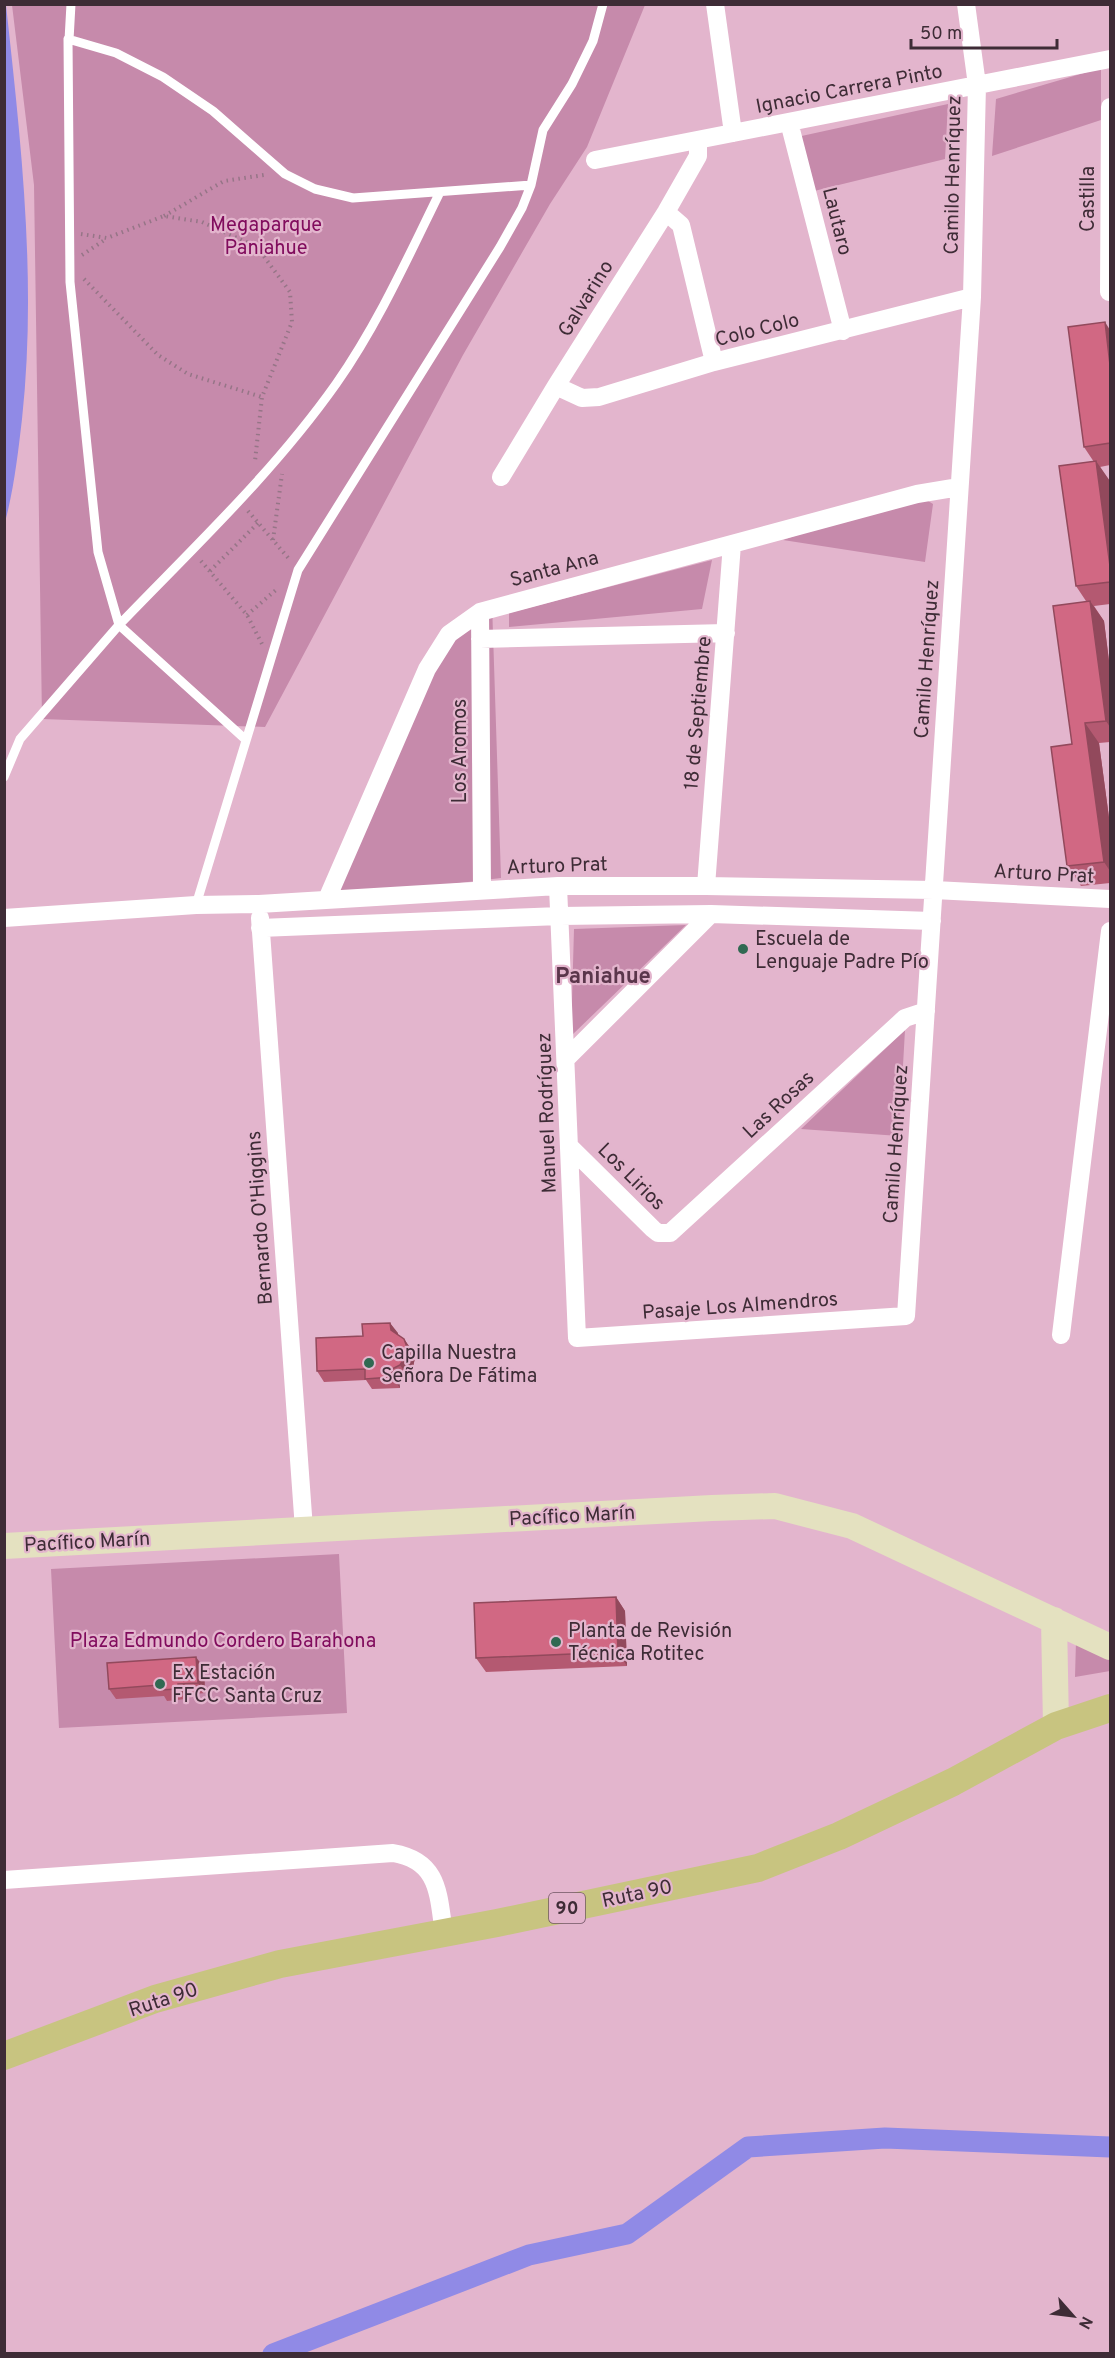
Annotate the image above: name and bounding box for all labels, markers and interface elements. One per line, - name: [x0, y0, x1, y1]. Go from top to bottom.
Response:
- scale bar: [911, 12, 1056, 50]
- text: 50 m: [920, 23, 962, 46]
- street label: Ignacio Carrera Pinto: [754, 59, 945, 121]
- street label: Camilo Henríquez: [940, 95, 968, 255]
- street label: Castilla: [1076, 166, 1102, 232]
- street label: Lautaro: [815, 185, 857, 258]
- park label: Megaparque Paniahue: [210, 213, 322, 262]
- street label: Galvarino: [553, 256, 620, 342]
- street label: Colo Colo: [713, 308, 802, 354]
- street label: Santa Ana: [507, 546, 602, 594]
- street label: Camilo Henríquez: [909, 579, 947, 740]
- street label: 18 de Septiembre: [679, 635, 719, 791]
- street label: Los Aromos: [448, 699, 474, 803]
- street label: Arturo Prat: [506, 852, 608, 882]
- street label: Arturo Prat: [993, 859, 1095, 891]
- place label: Escuela de Lenguaje Padre Pío: [755, 927, 929, 976]
- marker: Escuela de Lenguaje Padre Pío: [736, 942, 750, 956]
- district label: Paniahue: [555, 964, 651, 991]
- street label: Manuel Rodríguez: [532, 1032, 564, 1194]
- street label: Camilo Henríquez: [878, 1064, 916, 1225]
- street label: Las Rosas: [738, 1066, 821, 1145]
- street label: Bernardo O'Higgins: [242, 1130, 280, 1306]
- street label: Los Lirios: [591, 1138, 670, 1217]
- street label: Pasaje Los Almendros: [641, 1287, 839, 1327]
- place label: Capilla Nuestra Señora De Fátima: [381, 1341, 537, 1390]
- marker: Capilla Nuestra Señora De Fátima: [362, 1356, 376, 1370]
- street label: Pacífico Marín: [508, 1501, 636, 1533]
- street label: Pacífico Marín: [23, 1527, 151, 1559]
- place label: Planta de Revisión Técnica Rotitec: [568, 1619, 732, 1668]
- park label: Plaza Edmundo Cordero Barahona: [70, 1629, 376, 1655]
- marker: Planta de Revisión Técnica Rotitec: [549, 1635, 563, 1649]
- place label: Ex Estación FFCC Santa Cruz: [172, 1661, 322, 1710]
- marker: Ex Estación FFCC Santa Cruz: [153, 1677, 167, 1691]
- street label: Ruta 90: [600, 1875, 675, 1915]
- road number: 90: [549, 1893, 585, 1923]
- street label: Ruta 90: [126, 1977, 202, 2024]
- north arrow: [1043, 2286, 1103, 2346]
- text: N: [1073, 2312, 1096, 2332]

